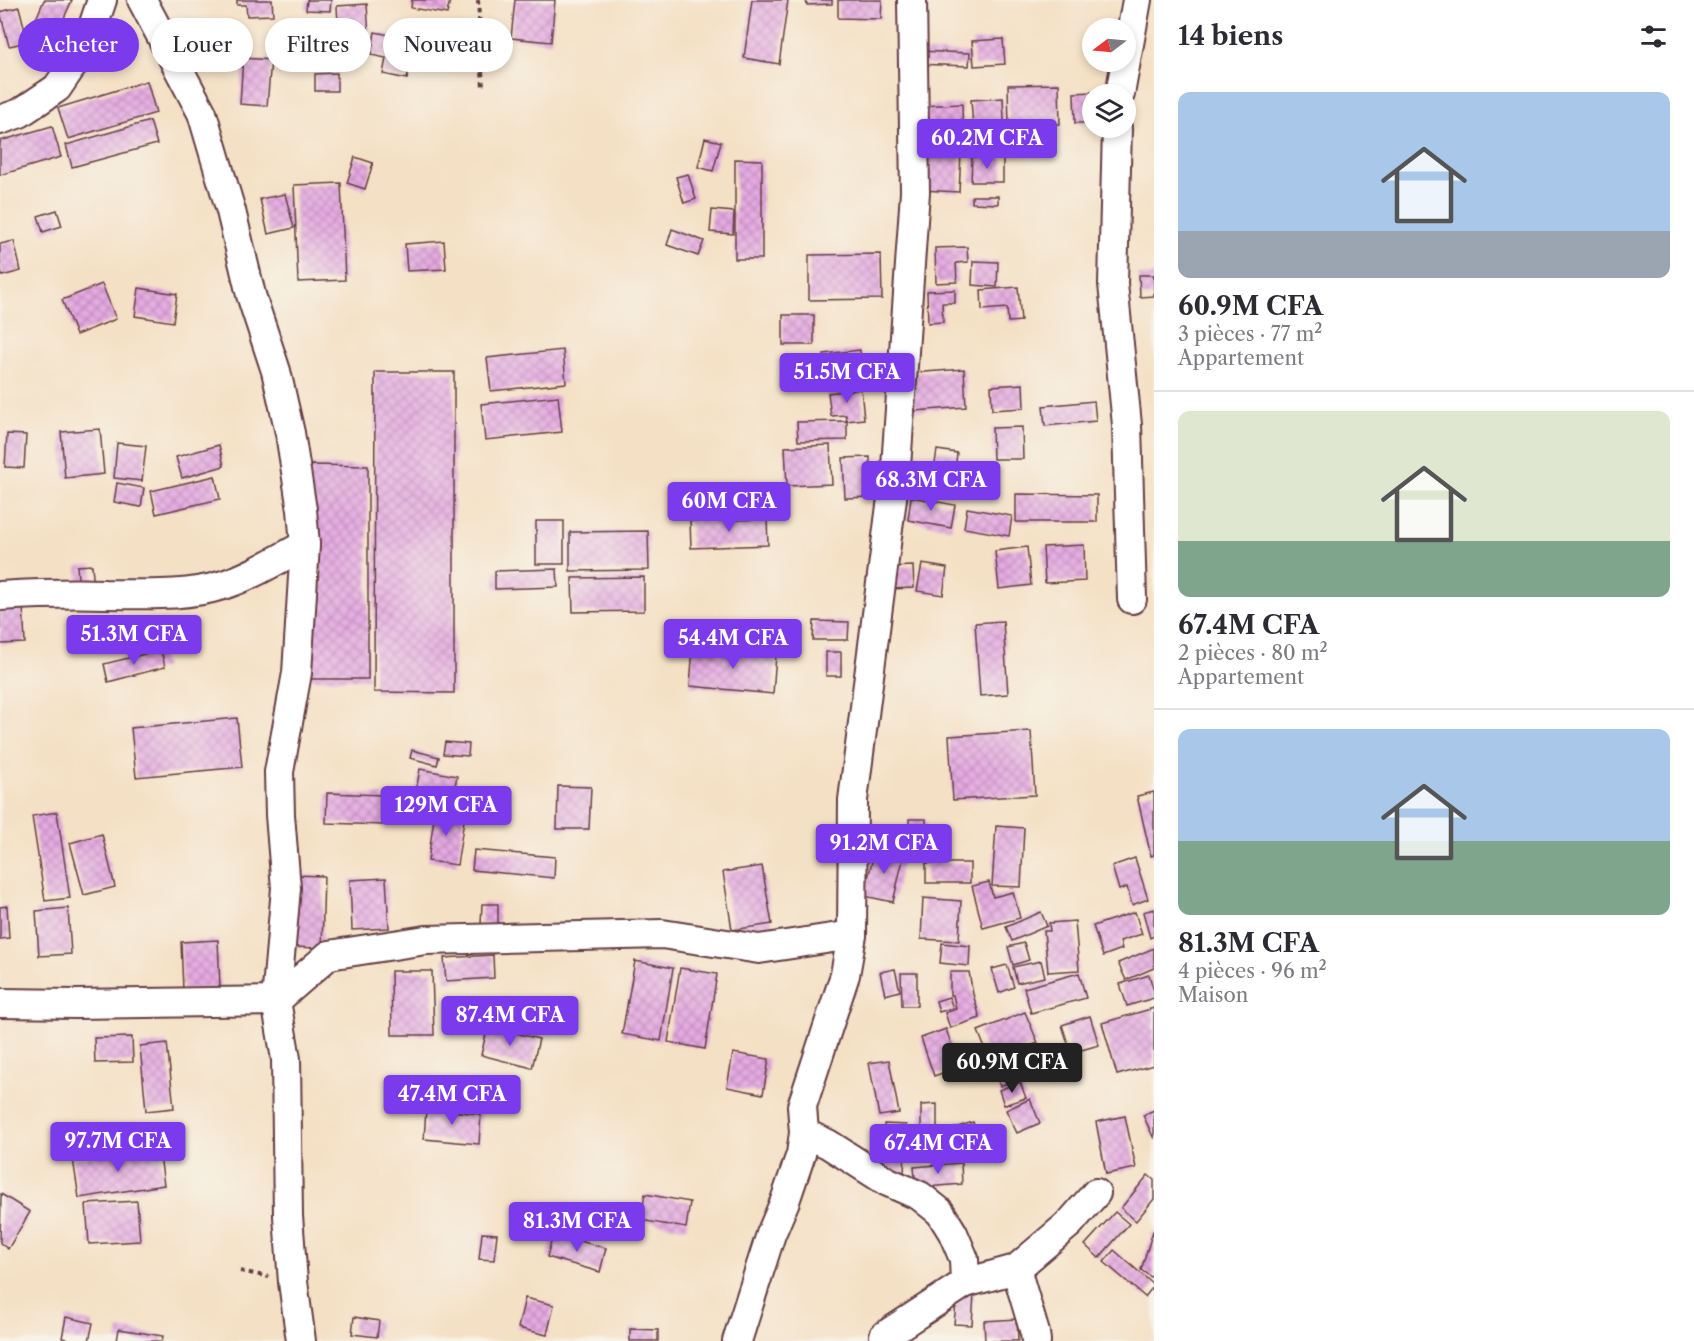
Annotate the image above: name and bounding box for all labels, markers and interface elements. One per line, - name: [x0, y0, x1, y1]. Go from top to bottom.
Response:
- chip: Acheter: [18, 18, 139, 72]
- chip: Louer: [151, 18, 253, 72]
- chip: Filtres: [265, 18, 371, 72]
- chip: Nouveau: [383, 18, 513, 72]
- north arrow: [1082, 18, 1136, 72]
- map controls: [1082, 18, 1136, 138]
- text: 14 biens: [1178, 20, 1283, 52]
- icon: filters: [1637, 20, 1670, 53]
- button: layers: [1082, 84, 1136, 138]
- pin: 60.2M CFA: [918, 119, 1056, 170]
- text: 60.2M CFA: [931, 126, 1043, 150]
- icon: home: [1370, 131, 1478, 239]
- text: 60.9M CFA: [1178, 290, 1323, 322]
- text: 3 pièces · 77 m²: [1178, 322, 1322, 346]
- text: Appartement: [1178, 346, 1304, 370]
- pin: 51.5M CFA: [778, 353, 916, 404]
- text: 51.5M CFA: [794, 360, 900, 384]
- icon: home: [1370, 450, 1478, 558]
- pin: 68.3M CFA: [862, 461, 1000, 512]
- text: 68.3M CFA: [875, 468, 987, 492]
- pin: 60M CFA: [674, 482, 784, 533]
- text: 60M CFA: [682, 489, 776, 513]
- text: 67.4M CFA: [1178, 609, 1319, 641]
- pin: 51.3M CFA: [65, 615, 203, 666]
- pin: 54.4M CFA: [664, 619, 802, 670]
- text: 51.3M CFA: [80, 622, 188, 646]
- text: 54.4M CFA: [678, 626, 788, 650]
- text: 2 pièces · 80 m²: [1178, 641, 1328, 665]
- text: Appartement: [1178, 665, 1304, 689]
- icon: home: [1370, 768, 1478, 876]
- pin: 129M CFA: [384, 786, 508, 837]
- text: 129M CFA: [395, 793, 497, 817]
- pin: 91.2M CFA: [815, 824, 953, 875]
- text: 91.2M CFA: [830, 831, 938, 855]
- text: 81.3M CFA: [1178, 927, 1319, 959]
- text: 4 pièces · 96 m²: [1178, 959, 1327, 983]
- text: Maison: [1178, 983, 1248, 1007]
- pin: 87.4M CFA: [441, 996, 579, 1047]
- text: 87.4M CFA: [455, 1003, 565, 1027]
- pin: 60.9M CFA: [943, 1043, 1081, 1094]
- text: 60.9M CFA: [956, 1050, 1068, 1074]
- pin: 47.4M CFA: [383, 1075, 521, 1126]
- text: 47.4M CFA: [398, 1082, 506, 1106]
- pin: 97.7M CFA: [49, 1122, 187, 1173]
- pin: 67.4M CFA: [869, 1124, 1007, 1175]
- text: 97.7M CFA: [64, 1129, 172, 1153]
- text: 67.4M CFA: [884, 1131, 992, 1155]
- pin: 81.3M CFA: [508, 1202, 646, 1253]
- text: 81.3M CFA: [523, 1209, 631, 1233]

